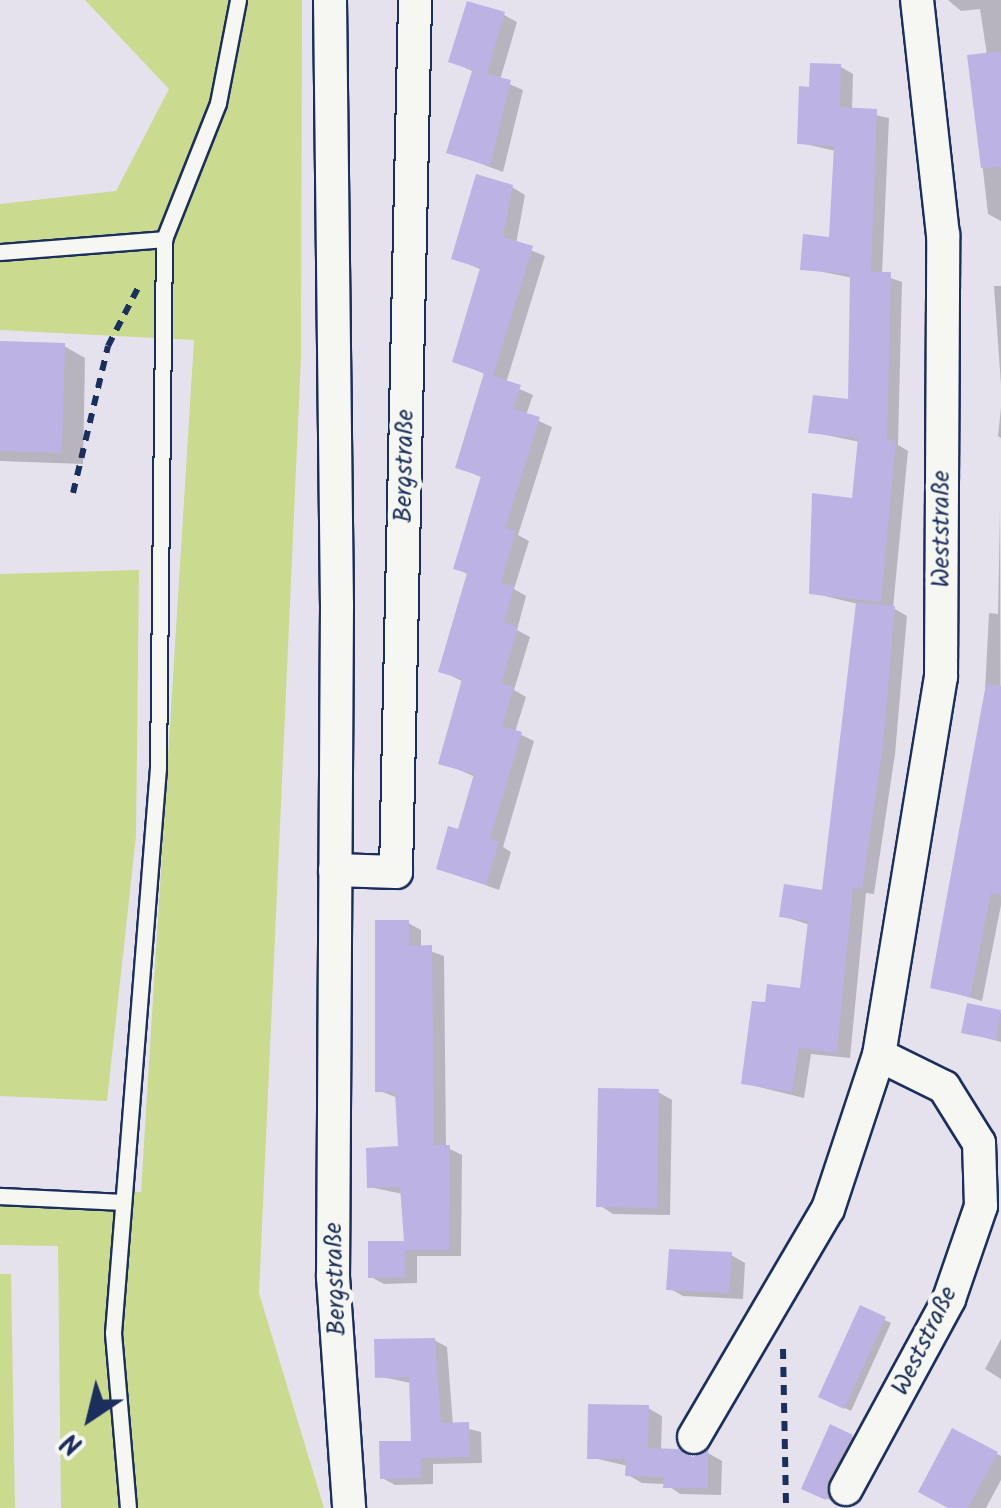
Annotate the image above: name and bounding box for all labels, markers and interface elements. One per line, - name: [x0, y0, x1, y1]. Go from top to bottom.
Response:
- street label: Bergstraße: [389, 409, 421, 523]
- street label: Weststraße: [927, 470, 957, 588]
- street label: Bergstraße: [319, 1222, 353, 1336]
- street label: Weststraße: [886, 1282, 964, 1400]
- north arrow: [40, 1368, 140, 1468]
- text: N: [52, 1419, 93, 1466]

